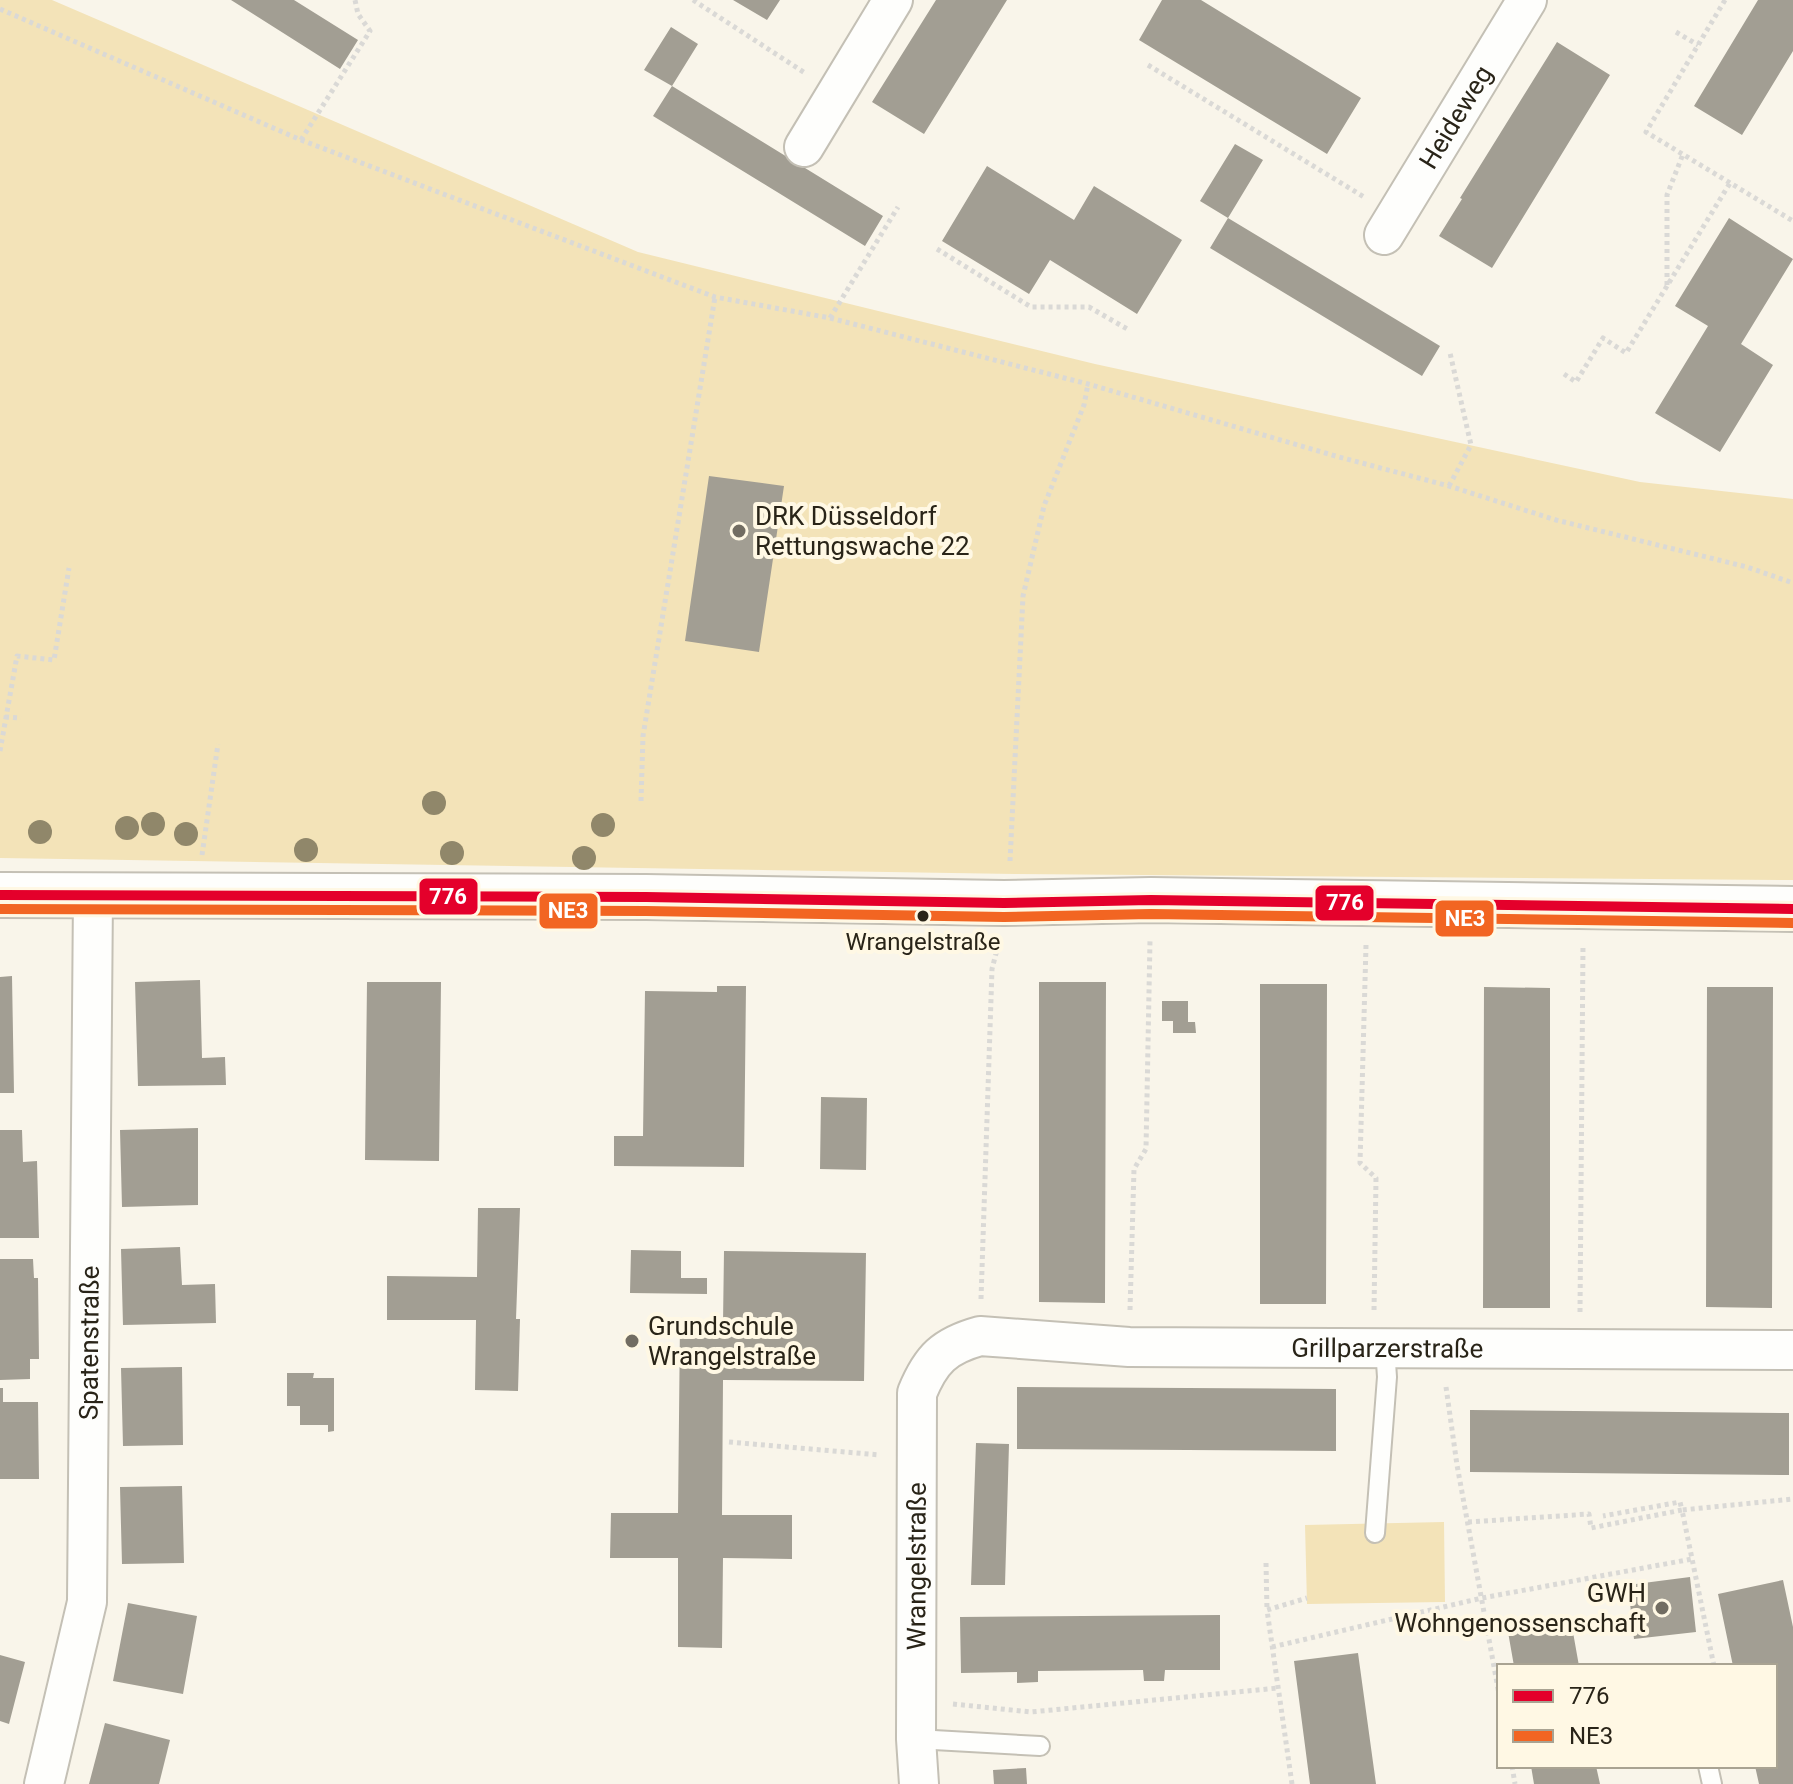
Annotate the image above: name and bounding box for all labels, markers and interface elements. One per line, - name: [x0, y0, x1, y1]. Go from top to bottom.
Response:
- street label: Heideweg: [1413, 60, 1498, 174]
- place label: DRK Düsseldorf Rettungswache 22: [755, 501, 970, 561]
- marker: DRK Düsseldorf Rettungswache 22: [730, 522, 748, 540]
- line badge: 776: [418, 877, 479, 916]
- text: 776: [429, 884, 467, 909]
- line badge: 776: [1314, 884, 1375, 922]
- text: 776: [1326, 890, 1364, 915]
- line badge: NE3: [538, 892, 599, 930]
- text: NE3: [548, 898, 588, 923]
- line badge: NE3: [1434, 899, 1495, 938]
- text: NE3: [1445, 906, 1485, 931]
- marker: Wrangelstraße: [915, 908, 931, 924]
- place label: Wrangelstraße: [845, 928, 1001, 956]
- street label: Spatenstraße: [74, 1266, 105, 1420]
- place label: Grundschule Wrangelstraße: [648, 1311, 816, 1371]
- marker: Grundschule Wrangelstraße: [623, 1332, 641, 1350]
- street label: Grillparzerstraße: [1291, 1333, 1483, 1364]
- street label: Wrangelstraße: [901, 1482, 932, 1650]
- place label: GWH Wohngenossenschaft: [1394, 1578, 1646, 1638]
- marker: GWH Wohngenossenschaft: [1653, 1599, 1671, 1617]
- legend: [1497, 1664, 1777, 1768]
- text: 776: [1569, 1682, 1609, 1710]
- text: NE3: [1569, 1722, 1613, 1750]

